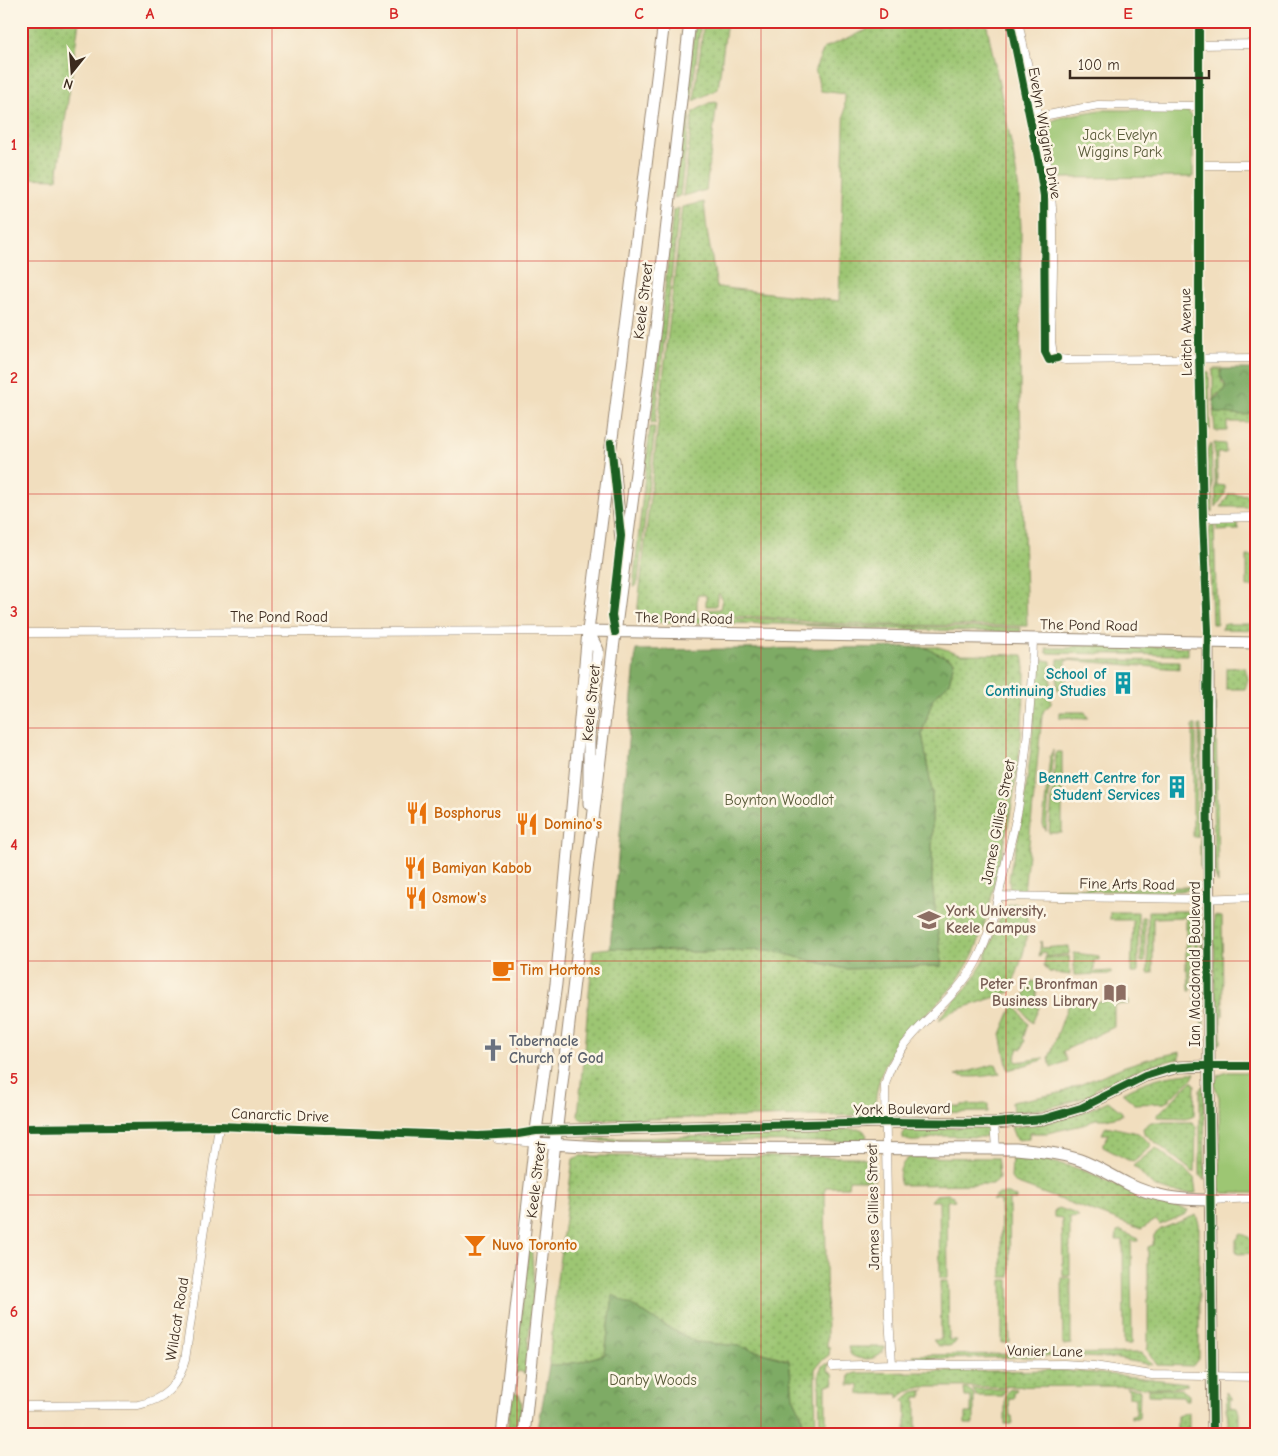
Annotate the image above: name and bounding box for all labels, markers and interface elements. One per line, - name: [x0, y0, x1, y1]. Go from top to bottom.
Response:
- text: A: [146, 5, 155, 23]
- text: B: [389, 5, 399, 23]
- text: C: [634, 5, 644, 23]
- text: D: [879, 5, 889, 23]
- text: E: [1123, 5, 1133, 23]
- north arrow: [48, 48, 98, 98]
- scale bar: [1070, 48, 1209, 80]
- text: 100 m: [1078, 56, 1120, 74]
- street label: Evelyn Wiggins Drive: [1025, 66, 1066, 201]
- text: N: [61, 74, 75, 93]
- park label: Jack Evelyn Wiggins Park: [1078, 126, 1163, 161]
- text: 1: [11, 136, 17, 154]
- street label: Keele Street: [629, 261, 657, 340]
- street label: Leitch Avenue: [1176, 287, 1196, 376]
- text: 2: [10, 369, 18, 387]
- text: 3: [10, 603, 18, 621]
- street label: The Pond Road: [230, 608, 328, 626]
- street label: The Pond Road: [635, 608, 733, 628]
- street label: The Pond Road: [1040, 615, 1138, 635]
- street label: Keele Street: [578, 663, 604, 742]
- place label: School of Continuing Studies: [985, 665, 1107, 700]
- building icon: School of Continuing Studies: [1110, 670, 1136, 696]
- street label: James Gillies Street: [977, 758, 1019, 886]
- place label: Bennett Centre for Student Services: [1039, 769, 1160, 804]
- building icon: Bennett Centre for Student Services: [1164, 774, 1190, 800]
- park label: Boynton Woodlot: [725, 791, 834, 809]
- restaurant icon: Bosphorus: [404, 800, 430, 826]
- place label: Bosphorus: [434, 804, 501, 822]
- restaurant icon: Domino's: [514, 811, 540, 837]
- place label: Domino's: [544, 815, 602, 833]
- text: 4: [10, 836, 18, 854]
- restaurant icon: Bamiyan Kabob: [402, 855, 428, 881]
- place label: Bamiyan Kabob: [432, 859, 532, 877]
- street label: Fine Arts Road: [1079, 874, 1175, 894]
- street label: Ian Macdonald Boulevard: [1186, 881, 1204, 1047]
- restaurant icon: Osmow's: [403, 885, 429, 911]
- place label: Osmow's: [432, 889, 486, 907]
- place label: York University, Keele Campus: [946, 902, 1046, 937]
- school or university icon: York University, Keele Campus: [916, 907, 942, 933]
- cafe icon: Tim Hortons: [490, 957, 516, 983]
- place label: Tim Hortons: [520, 961, 600, 979]
- place label: Peter F. Bronfman Business Library: [980, 975, 1098, 1010]
- library icon: Peter F. Bronfman Business Library: [1102, 980, 1128, 1006]
- place label: Tabernacle Church of God: [509, 1032, 604, 1067]
- church icon: Tabernacle Church of God: [480, 1037, 506, 1063]
- text: 5: [10, 1070, 18, 1088]
- street label: York Boulevard: [853, 1099, 951, 1119]
- street label: Canarctic Drive: [231, 1104, 330, 1126]
- street label: Keele Street: [522, 1140, 550, 1219]
- street label: James Gillies Street: [863, 1143, 883, 1270]
- bar icon: Nuvo Toronto: [462, 1232, 488, 1258]
- place label: Nuvo Toronto: [492, 1236, 577, 1254]
- street label: Wildcat Road: [162, 1276, 192, 1362]
- text: 6: [10, 1303, 18, 1321]
- street label: Vanier Lane: [1007, 1341, 1084, 1361]
- park label: Danby Woods: [609, 1371, 697, 1389]

